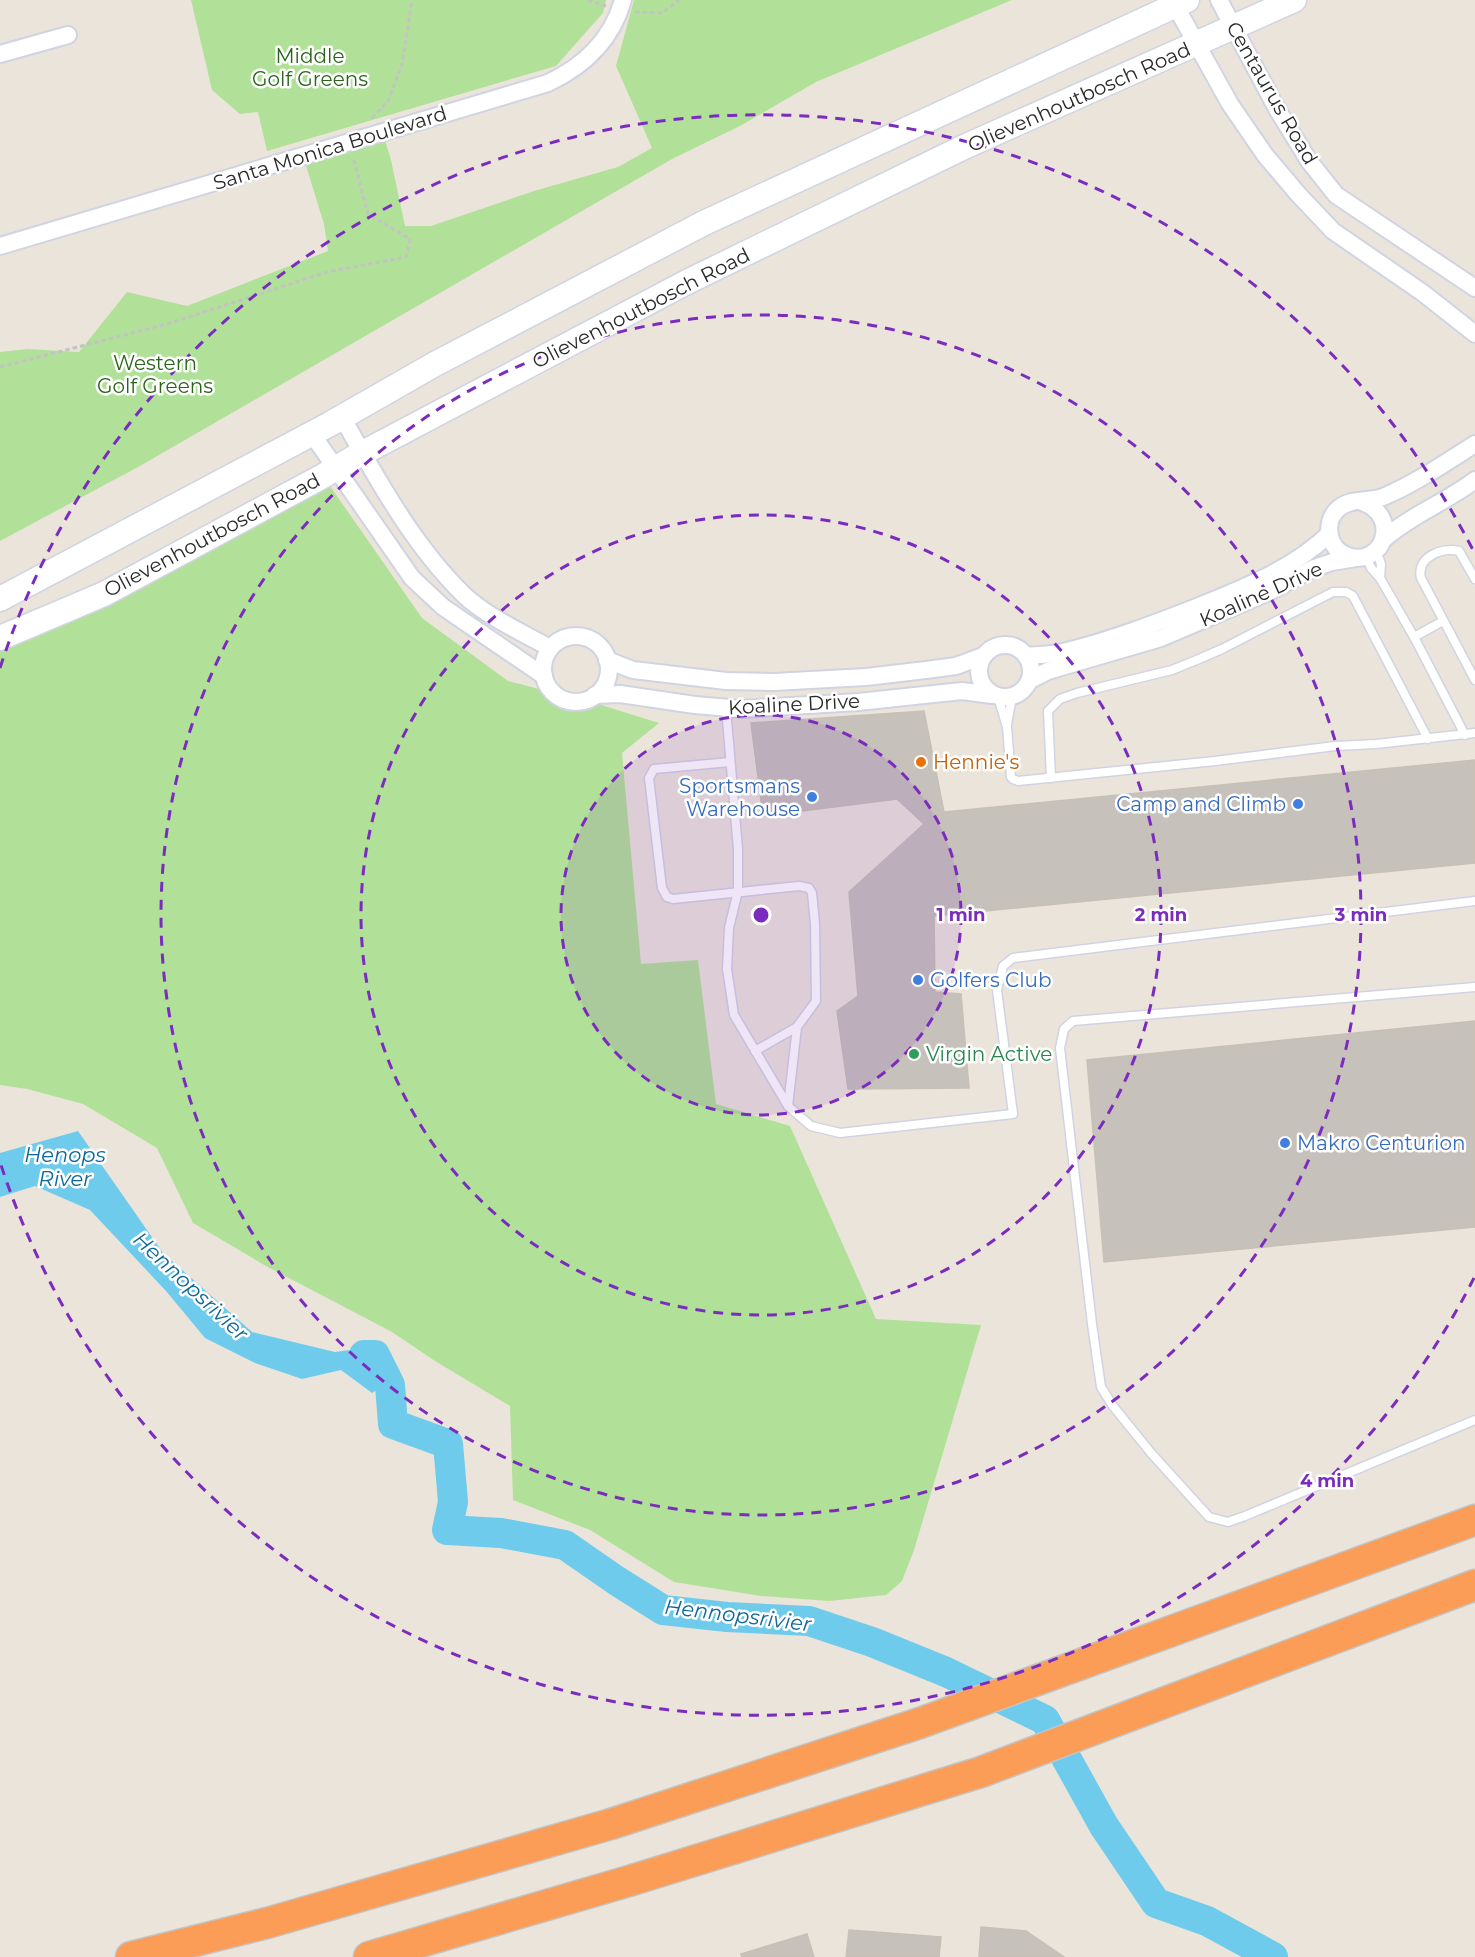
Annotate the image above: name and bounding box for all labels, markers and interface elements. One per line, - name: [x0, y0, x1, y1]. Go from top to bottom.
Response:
- street label: Centaurus Road: [1221, 17, 1323, 169]
- street label: Olievenhoutbosch Road: [964, 37, 1194, 157]
- park label: Middle Golf Greens: [252, 44, 368, 91]
- street label: Santa Monica Boulevard: [210, 101, 450, 195]
- street label: Olievenhoutbosch Road: [528, 243, 754, 373]
- park label: Western Golf Greens: [97, 351, 213, 398]
- street label: Olievenhoutbosch Road: [100, 468, 324, 602]
- street label: Koaline Drive: [1196, 556, 1326, 632]
- street label: Koaline Drive: [727, 689, 861, 719]
- place label: Hennie's: [933, 750, 1019, 774]
- marker: Hennie's: [914, 755, 928, 769]
- place label: Sportsmans Warehouse: [679, 774, 800, 821]
- marker: Sportsmans Warehouse: [805, 790, 819, 804]
- place label: Camp and Climb: [1116, 792, 1286, 816]
- marker: Camp and Climb: [1291, 797, 1305, 811]
- text: 1 min: [937, 904, 985, 926]
- text: 2 min: [1135, 904, 1187, 926]
- text: 3 min: [1334, 904, 1387, 926]
- centre of rings: [751, 905, 771, 925]
- place label: Golfers Club: [930, 968, 1052, 992]
- marker: Golfers Club: [911, 973, 925, 987]
- place label: Virgin Active: [926, 1042, 1052, 1066]
- marker: Virgin Active: [907, 1047, 921, 1061]
- place label: Makro Centurion: [1297, 1131, 1465, 1155]
- marker: Makro Centurion: [1278, 1136, 1292, 1150]
- water label: Henops River: [24, 1142, 106, 1191]
- water label: Hennopsrivier: [128, 1226, 254, 1346]
- text: 4 min: [1300, 1470, 1354, 1492]
- water label: Hennopsrivier: [663, 1594, 813, 1636]

